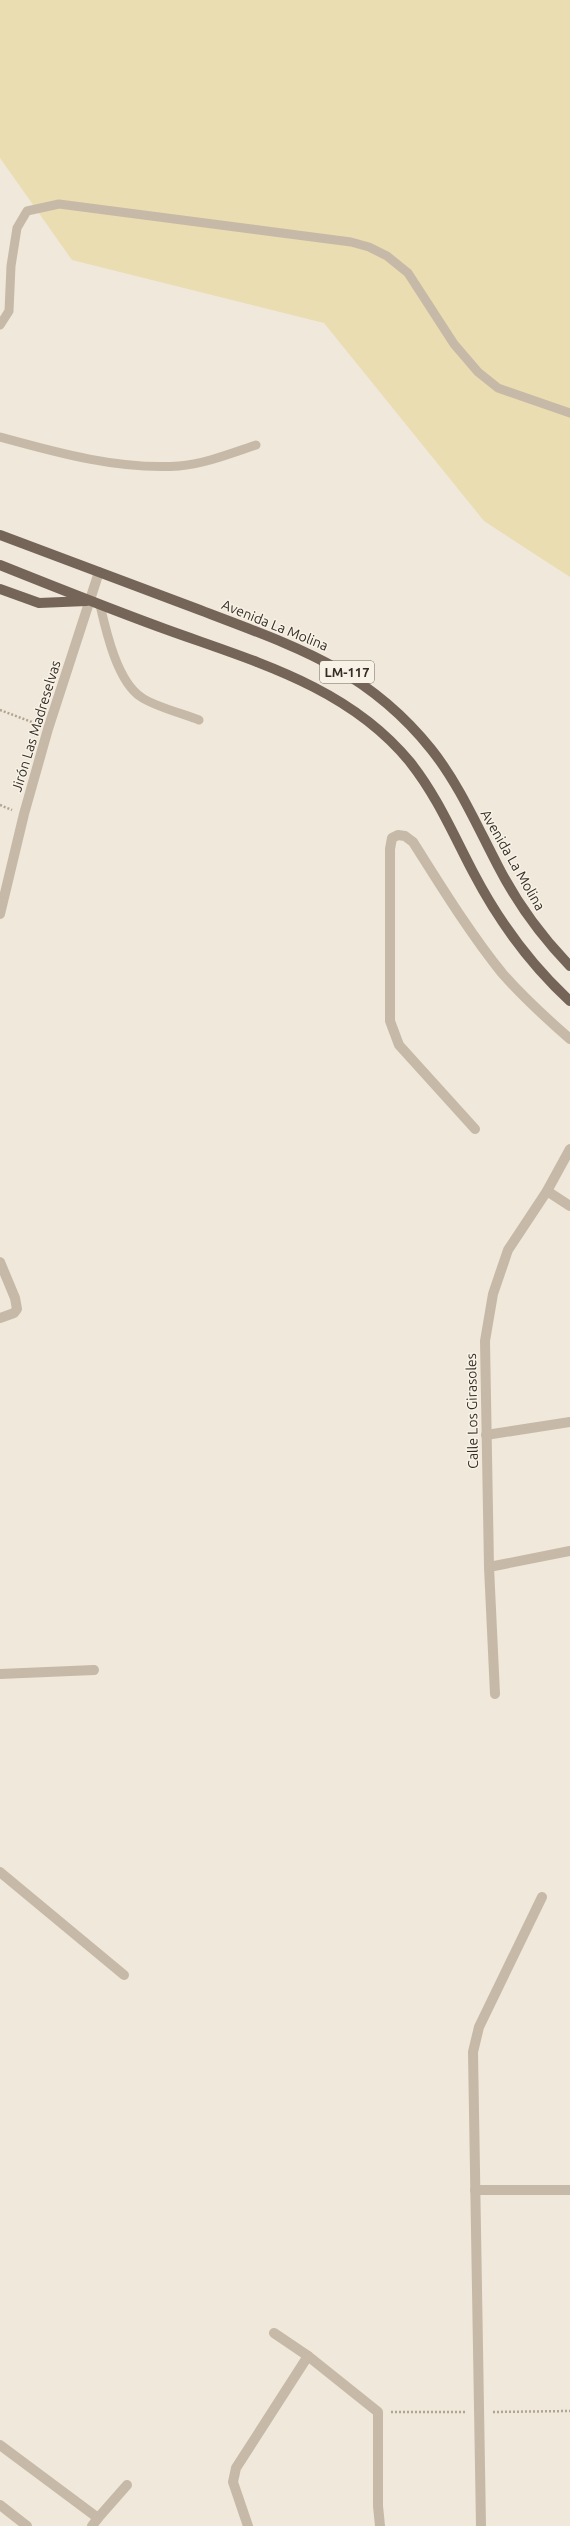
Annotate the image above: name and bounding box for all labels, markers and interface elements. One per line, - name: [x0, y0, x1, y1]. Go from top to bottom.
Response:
- street label: Avenida La Molina: [219, 596, 331, 654]
- street label: Jirón Las Madreselvas: [8, 658, 64, 794]
- road number: LM-117: [320, 661, 374, 683]
- street label: Avenida La Molina: [478, 807, 548, 913]
- street label: Calle Los Girasoles: [463, 1353, 481, 1469]

